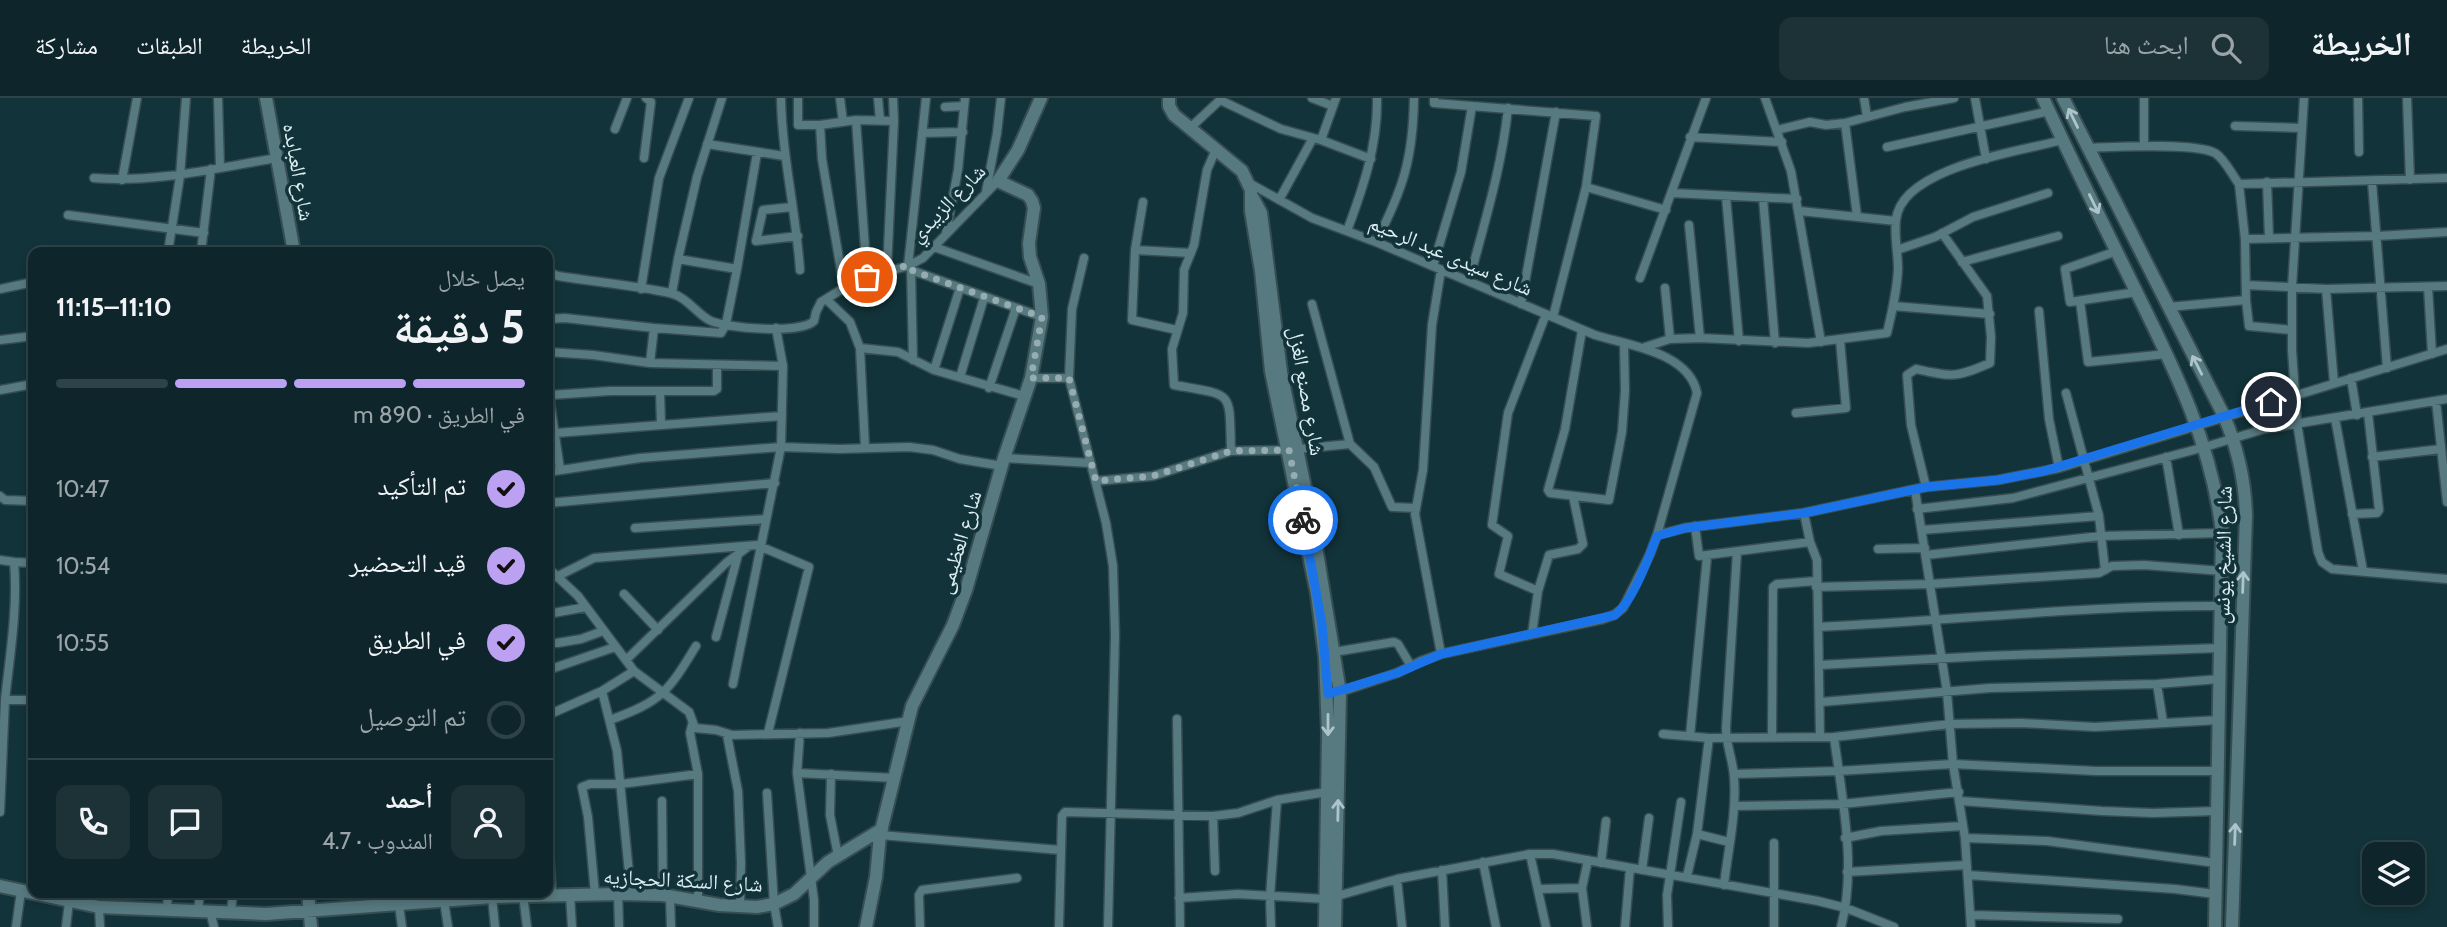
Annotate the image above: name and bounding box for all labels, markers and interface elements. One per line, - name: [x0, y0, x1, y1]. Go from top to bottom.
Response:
- search box: [1779, 17, 2269, 80]
- text: الخريطة: [2311, 23, 2412, 63]
- text: ابحث هنا: [2104, 29, 2189, 61]
- icon: search: [2207, 29, 2245, 67]
- text: مشاركة: [35, 31, 98, 60]
- text: الطبقات: [136, 31, 203, 60]
- text: الخريطة: [241, 31, 311, 60]
- one-way arrow: [2065, 108, 2079, 129]
- street label: شارع العبابده: [277, 121, 320, 223]
- street label: شارع الزبيدي: [904, 159, 993, 250]
- one-way arrow: [2088, 193, 2101, 214]
- street label: شارع سيدى عبد الرحيم: [1365, 209, 1536, 303]
- pin: [837, 247, 897, 307]
- icon: bag: [848, 258, 886, 296]
- text: يصل خلال: [438, 264, 525, 292]
- text: 11:10–11:15: [56, 291, 172, 323]
- text: 5 دقيقة: [393, 299, 525, 355]
- street label: شارع مصنع الغزل: [1282, 325, 1331, 458]
- one-way arrow: [2190, 355, 2204, 376]
- pin: [2241, 372, 2301, 432]
- icon: home: [2252, 383, 2290, 421]
- text: في الطريق · 890 m: [353, 401, 525, 429]
- text: تم التأكيد: [377, 470, 466, 502]
- icon: check: [487, 470, 525, 508]
- text: 10:47: [56, 475, 109, 503]
- courier: [1268, 485, 1338, 555]
- street label: شارع الشيخ يونس: [2209, 486, 2238, 624]
- street label: شارع العظيمى: [931, 487, 988, 597]
- icon: bike: [1284, 501, 1322, 539]
- text: قيد التحضير: [349, 547, 466, 579]
- icon: check: [487, 547, 525, 585]
- text: 10:54: [56, 552, 110, 580]
- one-way arrow: [2237, 571, 2250, 594]
- text: في الطريق: [367, 624, 466, 656]
- icon: check: [487, 624, 525, 662]
- text: 10:55: [56, 629, 109, 657]
- text: تم التوصيل: [359, 701, 466, 733]
- one-way arrow: [1321, 713, 1335, 736]
- text: أحمد: [385, 783, 433, 815]
- button: phone: [56, 785, 130, 859]
- button: chat: [148, 785, 222, 859]
- button: person: [451, 785, 525, 859]
- one-way arrow: [1332, 799, 1345, 822]
- one-way arrow: [2229, 823, 2242, 846]
- text: المندوب · 4.7: [322, 827, 433, 855]
- map controls: [2362, 842, 2425, 905]
- button: layers: [2362, 842, 2425, 905]
- street label: شارع السكة الحجازيه: [603, 863, 763, 898]

